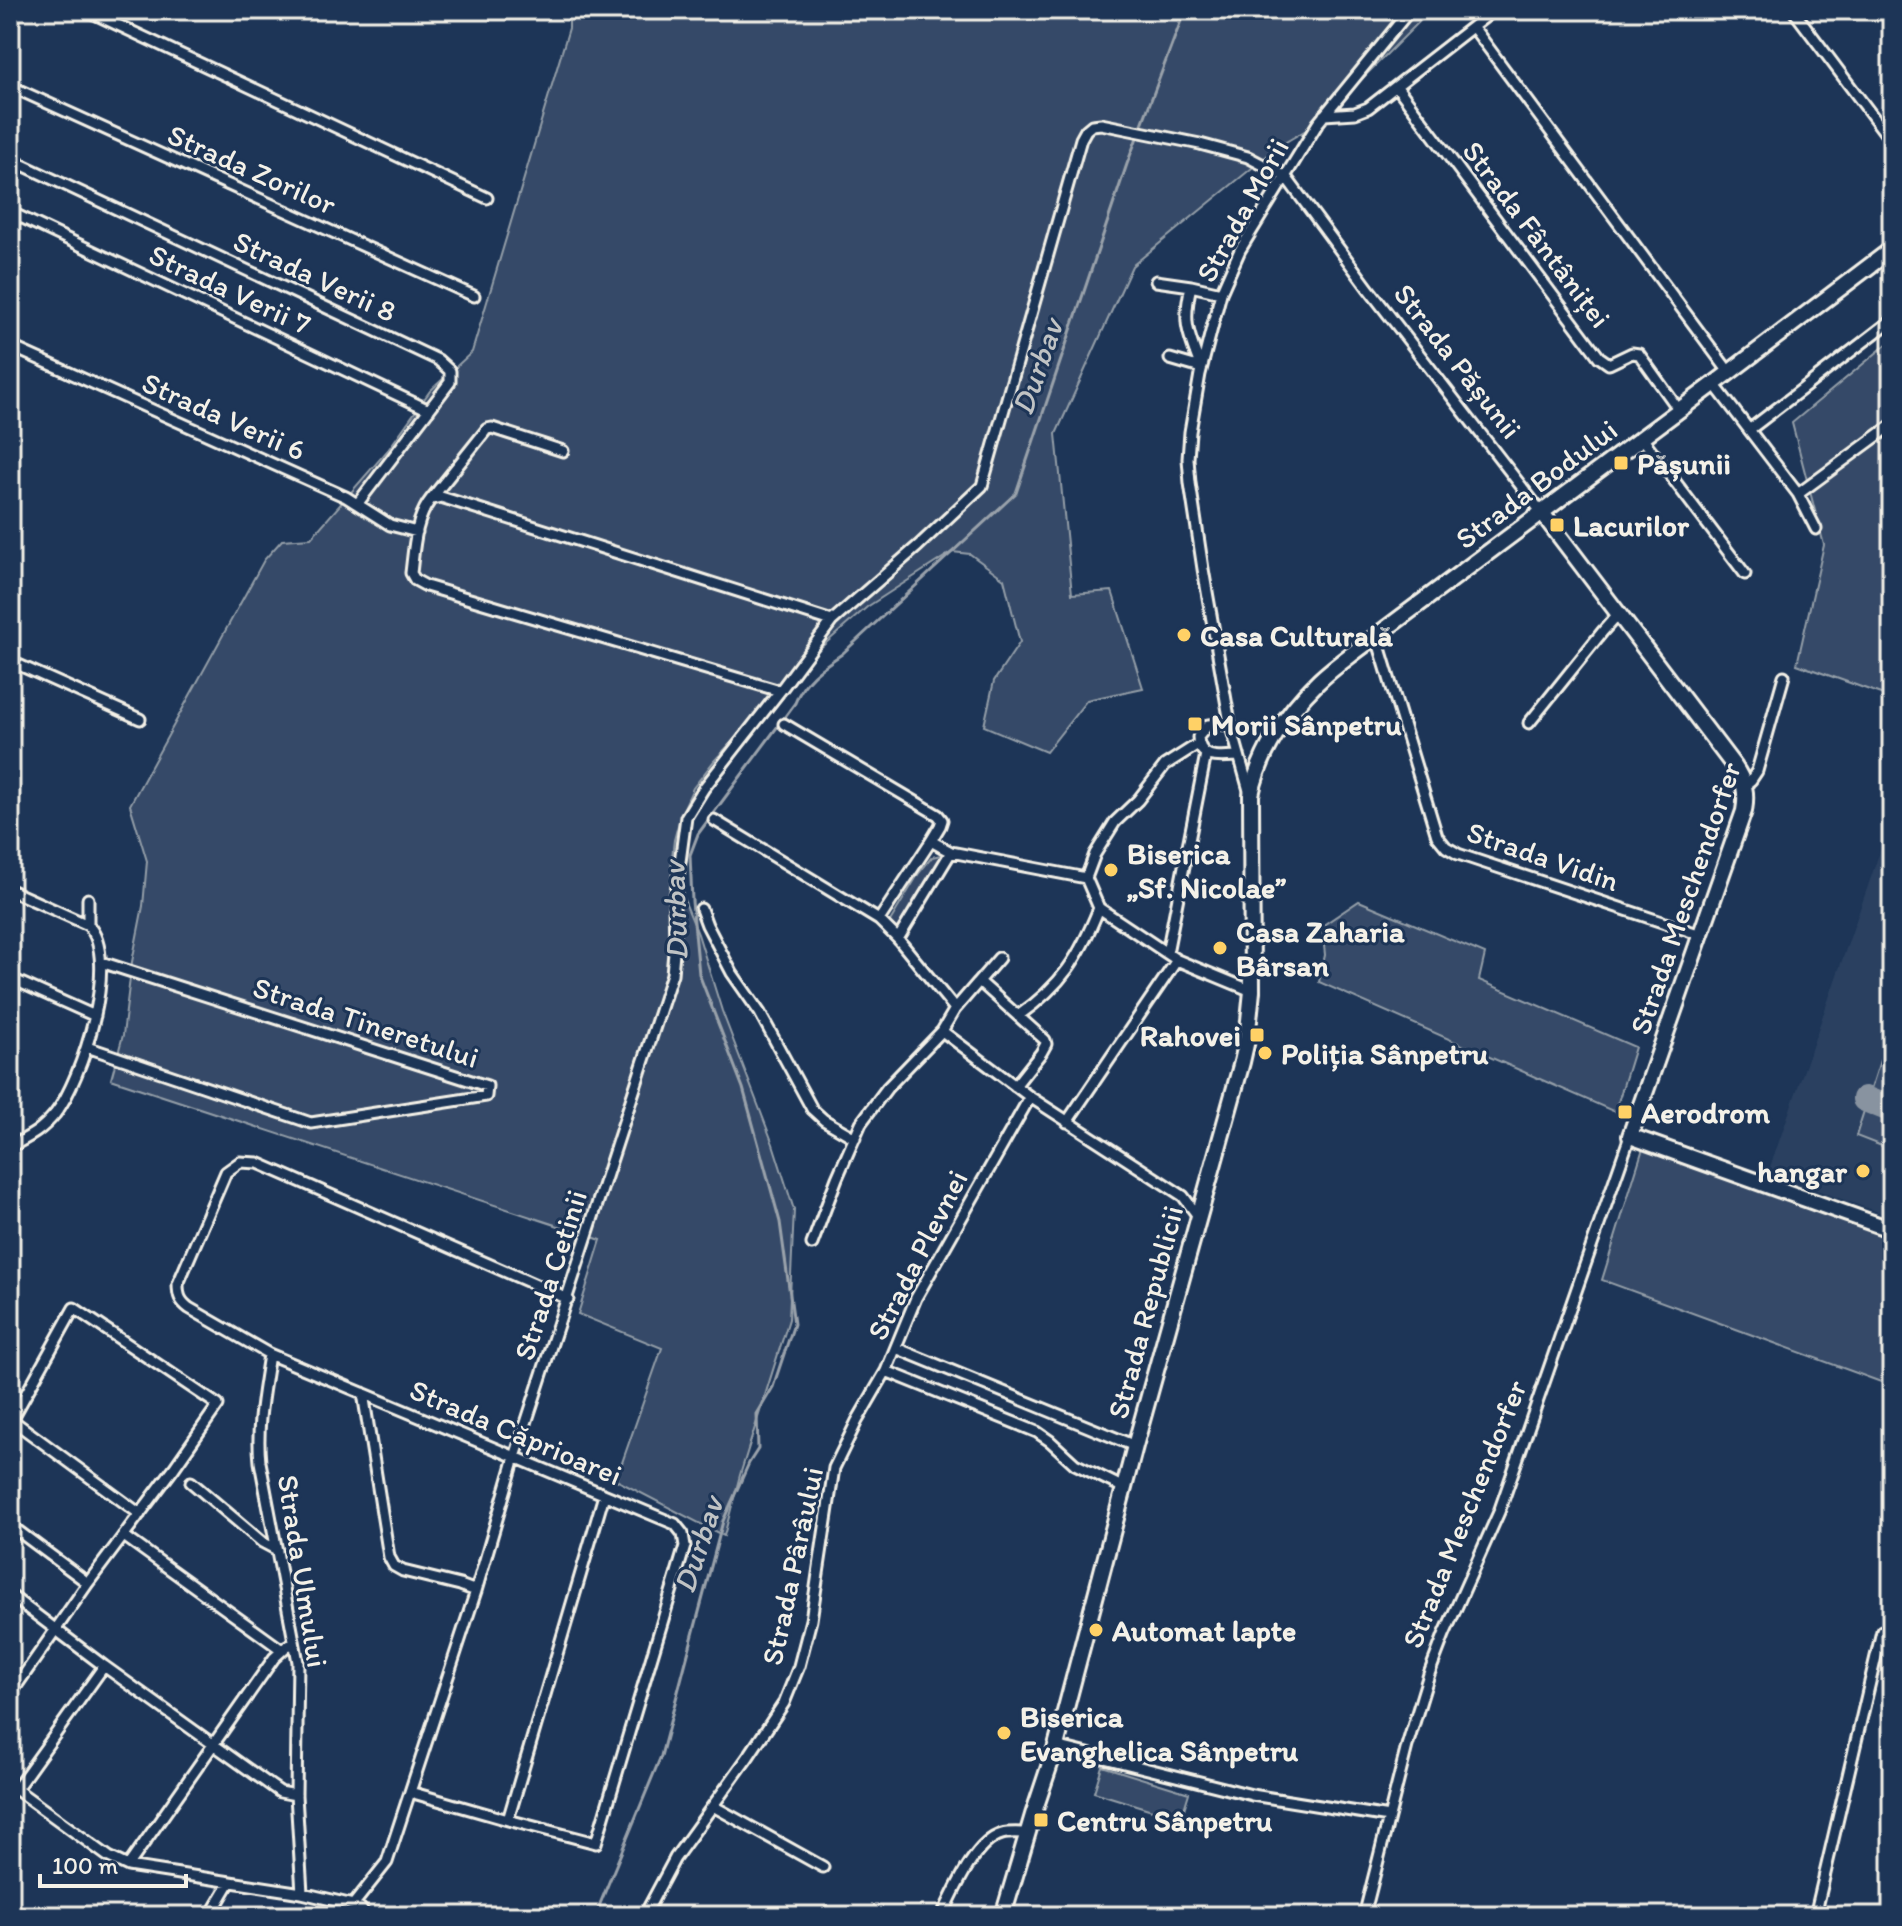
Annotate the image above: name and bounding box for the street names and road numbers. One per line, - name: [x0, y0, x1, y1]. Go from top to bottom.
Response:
- street label: Strada Zorilor: [162, 115, 342, 223]
- street label: Strada Morii: [1187, 131, 1297, 289]
- street label: Strada Fântâniței: [1455, 133, 1619, 335]
- street label: Strada Verii 8: [228, 222, 402, 330]
- street label: Strada Verii 7: [143, 235, 317, 343]
- street label: Strada Pășunii: [1386, 276, 1530, 446]
- street label: Strada Verii 6: [137, 364, 311, 468]
- street label: Strada Bodului: [1448, 411, 1624, 557]
- street label: Strada Meschendorfer: [1621, 756, 1749, 1039]
- street label: Strada Vidin: [1462, 813, 1624, 899]
- street label: Strada Tineretului: [249, 968, 483, 1076]
- street label: Strada Plevnei: [858, 1164, 976, 1346]
- street label: Strada Cetinii: [505, 1185, 595, 1365]
- street label: Strada Republicii: [1099, 1201, 1191, 1423]
- street label: Strada Căprioarei: [404, 1371, 628, 1493]
- street label: Strada Meschendorfer: [1393, 1374, 1535, 1653]
- street label: Strada Pârâului: [753, 1464, 831, 1668]
- street label: Strada Ulmului: [269, 1472, 337, 1670]

